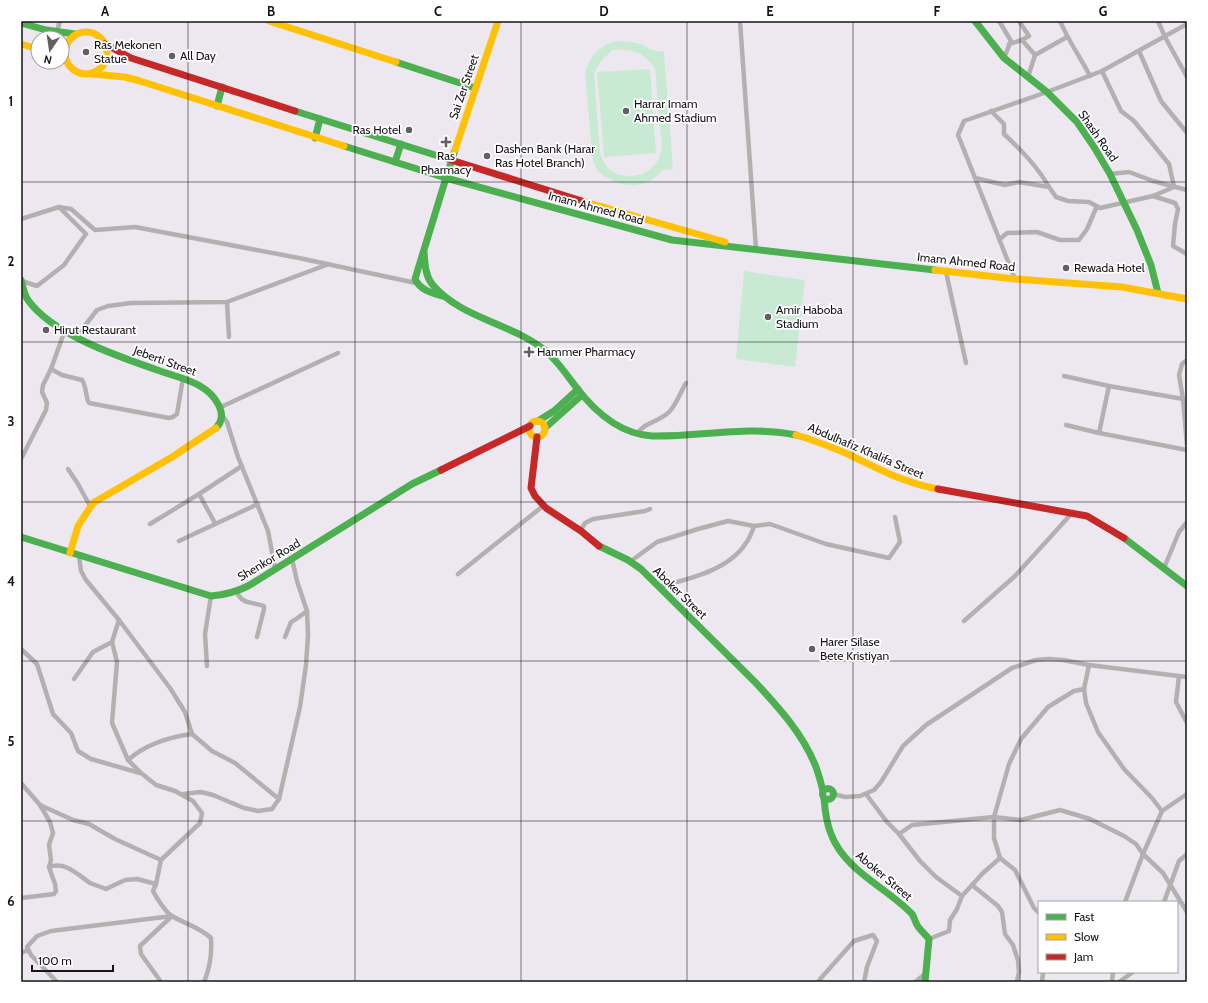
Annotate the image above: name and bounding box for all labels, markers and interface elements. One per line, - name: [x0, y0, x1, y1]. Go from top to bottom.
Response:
- text: A: [101, 3, 110, 19]
- text: B: [267, 3, 275, 19]
- text: C: [434, 3, 442, 19]
- text: D: [599, 3, 609, 19]
- text: E: [766, 3, 774, 19]
- text: F: [934, 3, 941, 19]
- text: G: [1099, 3, 1108, 19]
- north arrow: [30, 30, 70, 70]
- place label: Ras Mekonen Statue: [94, 37, 162, 66]
- marker: Ras Mekonen Statue: [81, 47, 91, 57]
- place label: All Day: [180, 48, 216, 63]
- marker: All Day: [167, 51, 177, 61]
- text: N: [42, 52, 53, 67]
- street label: Sai Zer Street: [445, 52, 482, 121]
- text: 1: [9, 93, 13, 109]
- place label: Harrar Imam Ahmed Stadium: [634, 96, 717, 125]
- marker: Harrar Imam Ahmed Stadium: [621, 106, 631, 116]
- street label: Shash Road: [1075, 107, 1122, 164]
- place label: Ras Hotel: [353, 122, 401, 137]
- marker: Ras Hotel: [404, 125, 414, 135]
- marker: Ras Pharmacy: [441, 137, 451, 147]
- place label: Dashen Bank (Harar Ras Hotel Branch): [495, 141, 595, 170]
- place label: Ras Pharmacy: [421, 148, 471, 177]
- marker: Dashen Bank (Harar Ras Hotel Branch): [482, 151, 492, 161]
- street label: Imam Ahmed Road: [547, 188, 646, 227]
- street label: Imam Ahmed Road: [916, 249, 1016, 274]
- text: 2: [8, 253, 15, 269]
- place label: Rewada Hotel: [1074, 260, 1145, 275]
- marker: Rewada Hotel: [1061, 263, 1071, 273]
- place label: Amir Haboba Stadium: [776, 302, 843, 331]
- marker: Amir Haboba Stadium: [763, 312, 773, 322]
- place label: Hirut Restaurant: [54, 322, 136, 337]
- marker: Hirut Restaurant: [41, 325, 51, 335]
- street label: Jeberti Street: [131, 342, 199, 379]
- place label: Hammer Pharmacy: [537, 344, 635, 359]
- marker: Hammer Pharmacy: [524, 347, 534, 357]
- text: 3: [7, 413, 15, 429]
- street label: Abdulhafiz Khalifa Street: [806, 419, 926, 482]
- street label: Shenkor Road: [235, 535, 303, 584]
- street label: Aboker Street: [650, 563, 710, 622]
- text: 4: [7, 573, 15, 589]
- place label: Harer Silase Bete Kristiyan: [820, 634, 890, 663]
- marker: Harer Silase Bete Kristiyan: [807, 644, 817, 654]
- text: 5: [8, 733, 15, 749]
- street label: Aboker Street: [853, 848, 916, 904]
- text: 6: [7, 893, 15, 909]
- legend: [1038, 901, 1178, 973]
- text: Fast: [1074, 909, 1094, 924]
- text: Slow: [1074, 929, 1099, 944]
- scale bar: [32, 947, 113, 973]
- text: Jam: [1073, 949, 1093, 964]
- text: 100 m: [38, 953, 72, 968]

